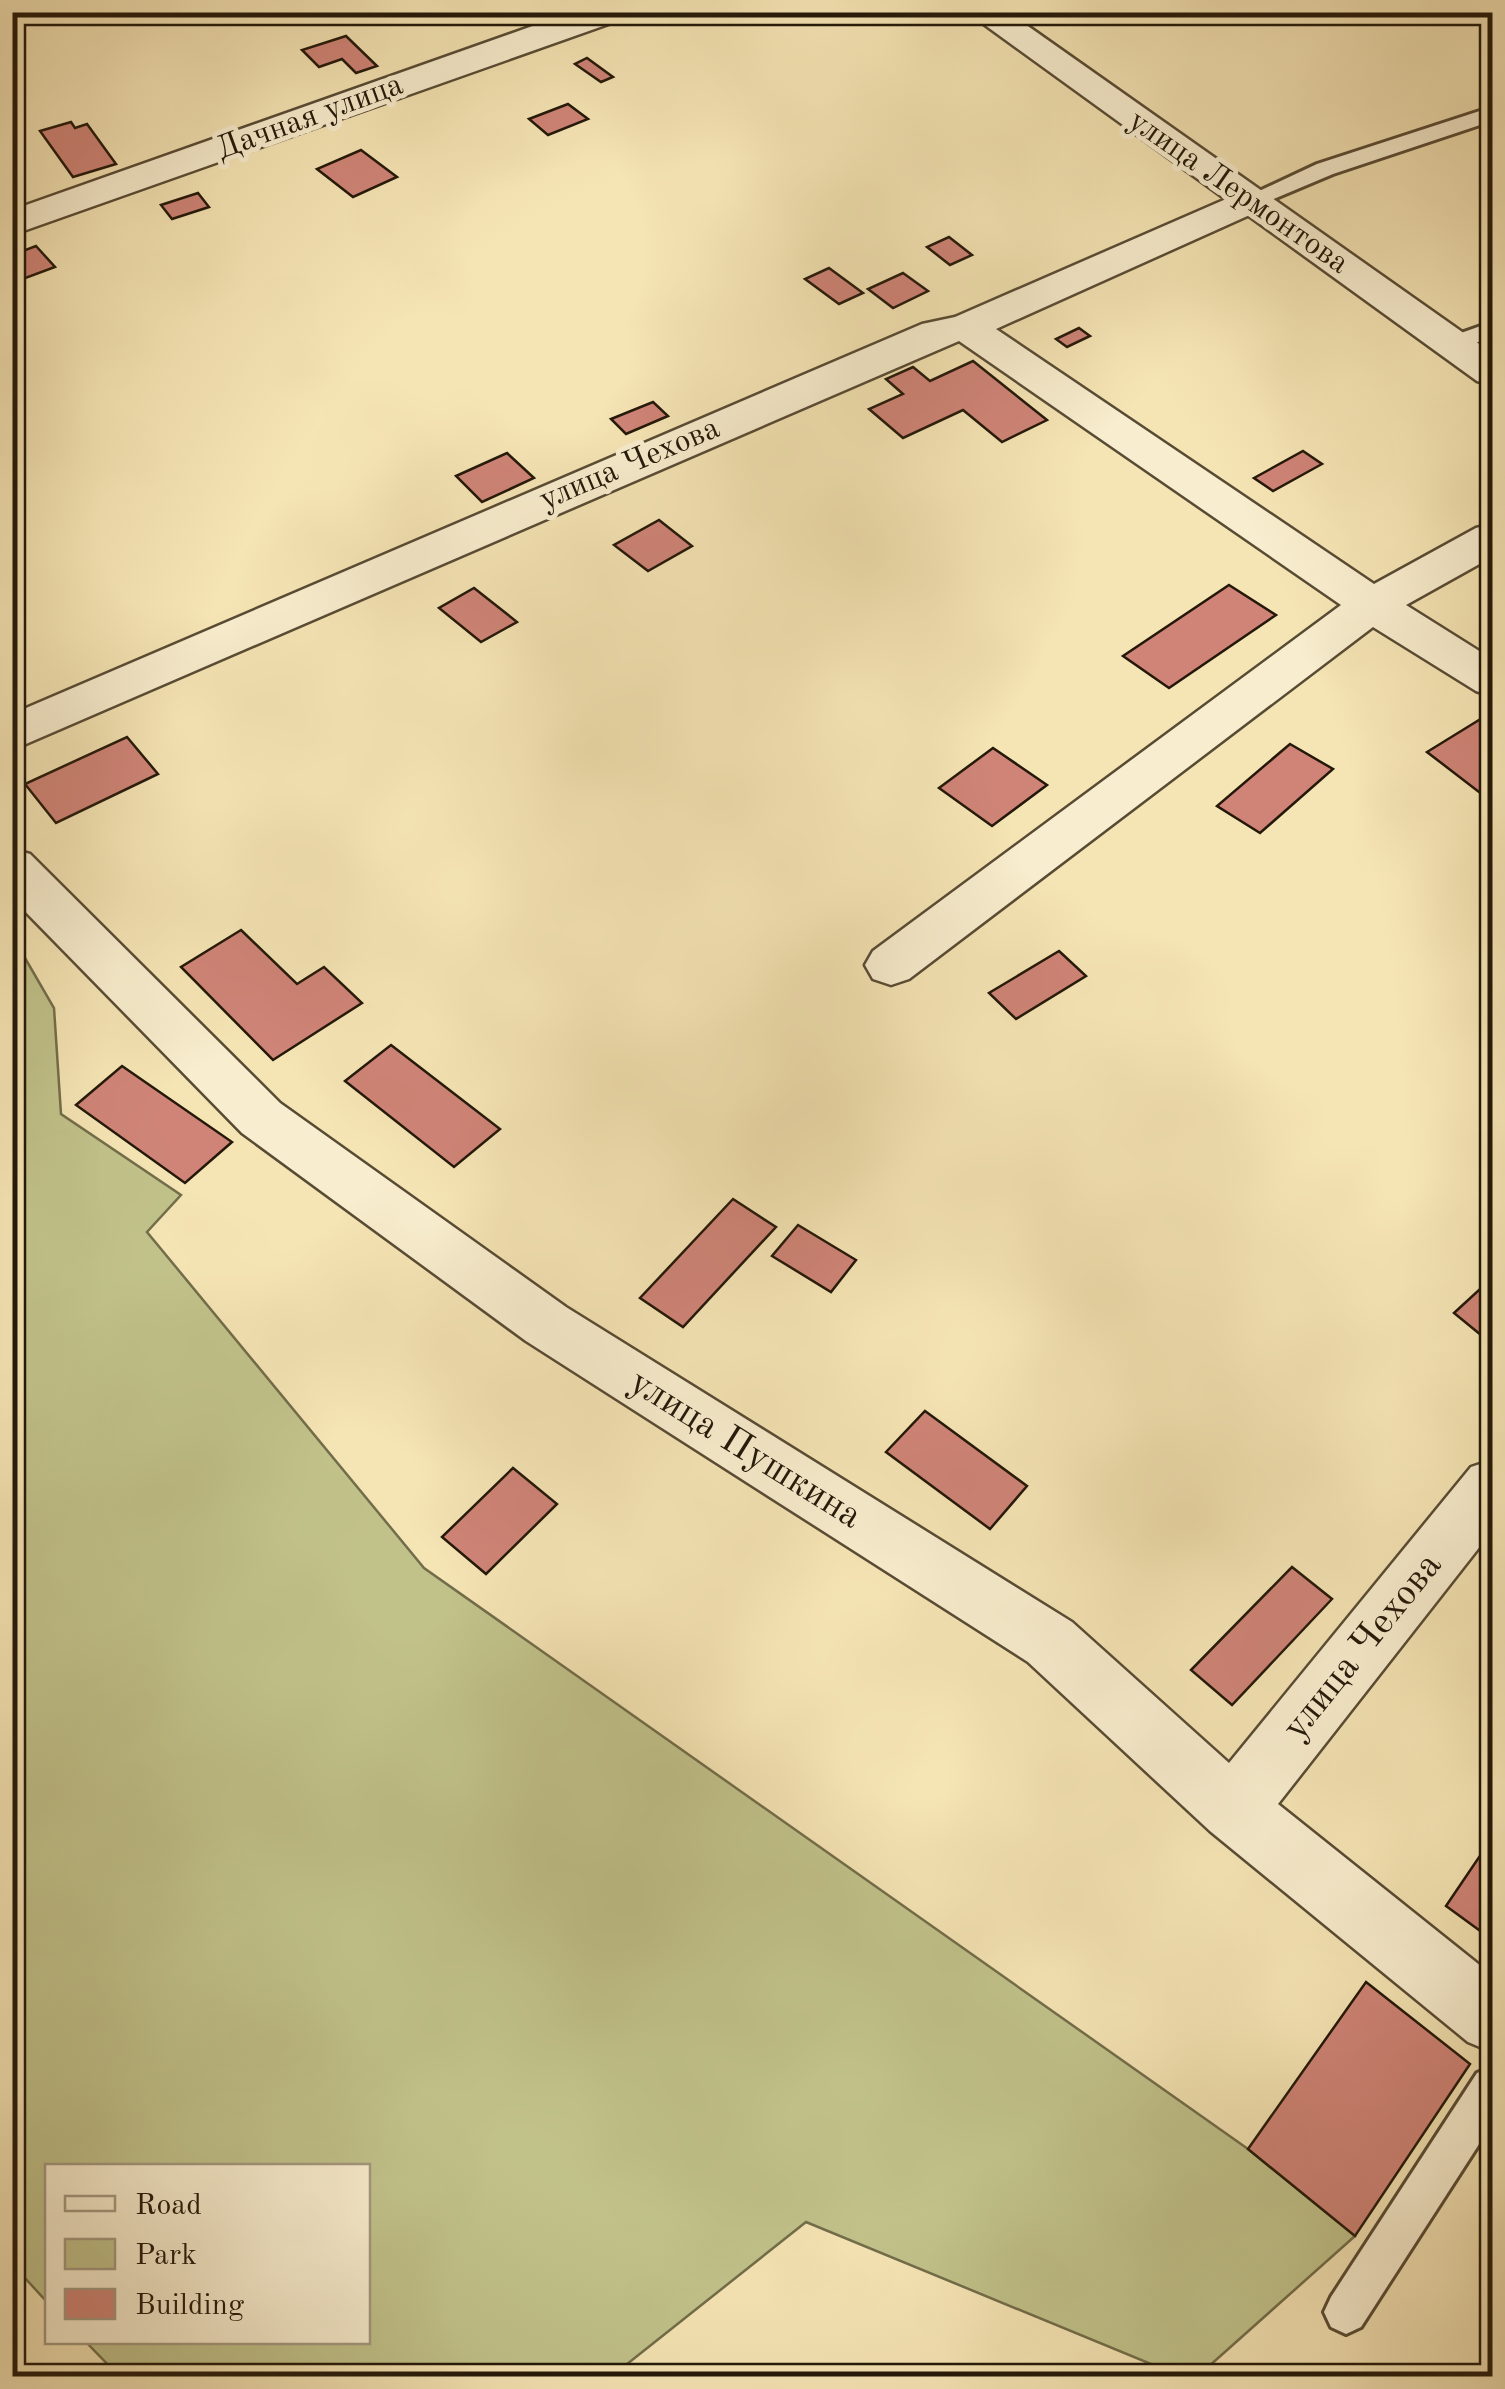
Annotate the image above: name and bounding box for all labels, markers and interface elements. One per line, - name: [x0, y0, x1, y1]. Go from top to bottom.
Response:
- street label: Дачная улица: [212, 69, 408, 167]
- street label: улица Лермонтова: [1122, 105, 1354, 281]
- street label: улица Чехова: [535, 413, 725, 517]
- street label: улица Пушкина: [622, 1363, 868, 1537]
- street label: улица Чехова: [1277, 1546, 1450, 1747]
- legend: [45, 2164, 370, 2344]
- text: Road: [135, 2191, 202, 2221]
- text: Park: [135, 2241, 197, 2271]
- text: Building: [135, 2291, 244, 2321]

